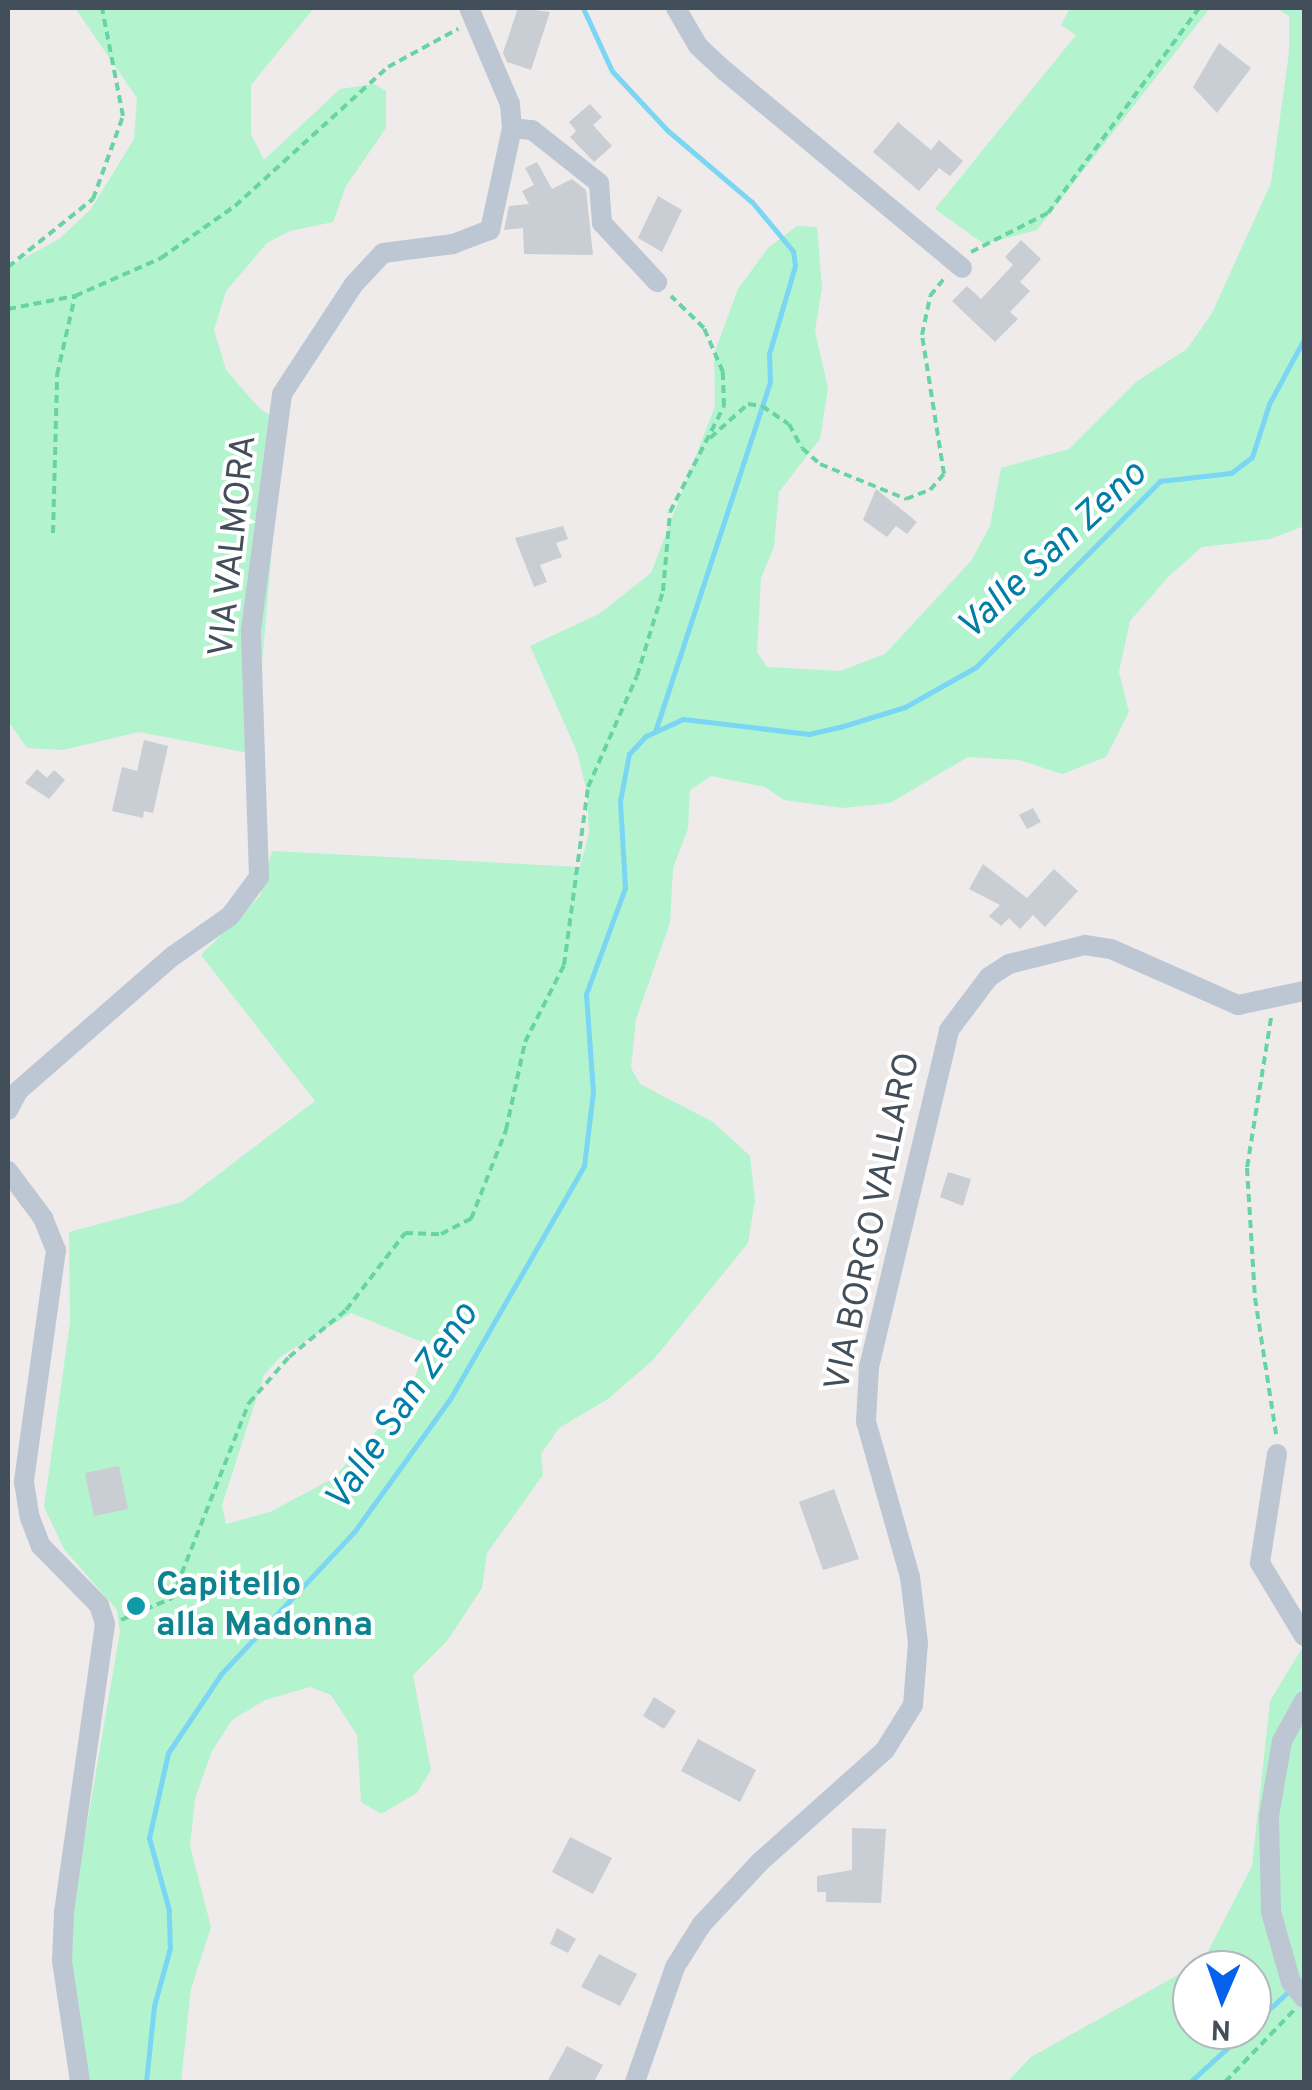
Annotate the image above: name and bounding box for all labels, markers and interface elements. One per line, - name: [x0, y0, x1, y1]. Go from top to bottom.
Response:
- street label: VIA VALMORA: [201, 432, 267, 660]
- water label: Valle San Zeno: [949, 453, 1157, 651]
- street label: VIA BORGO VALLARO: [817, 1048, 931, 1396]
- water label: Valle San Zeno: [316, 1295, 490, 1521]
- place label: Capitello alla Madonna: [156, 1565, 373, 1647]
- marker: Capitello alla Madonna: [125, 1595, 147, 1617]
- north arrow: [1172, 1950, 1272, 2050]
- text: N: [1210, 2010, 1232, 2046]

